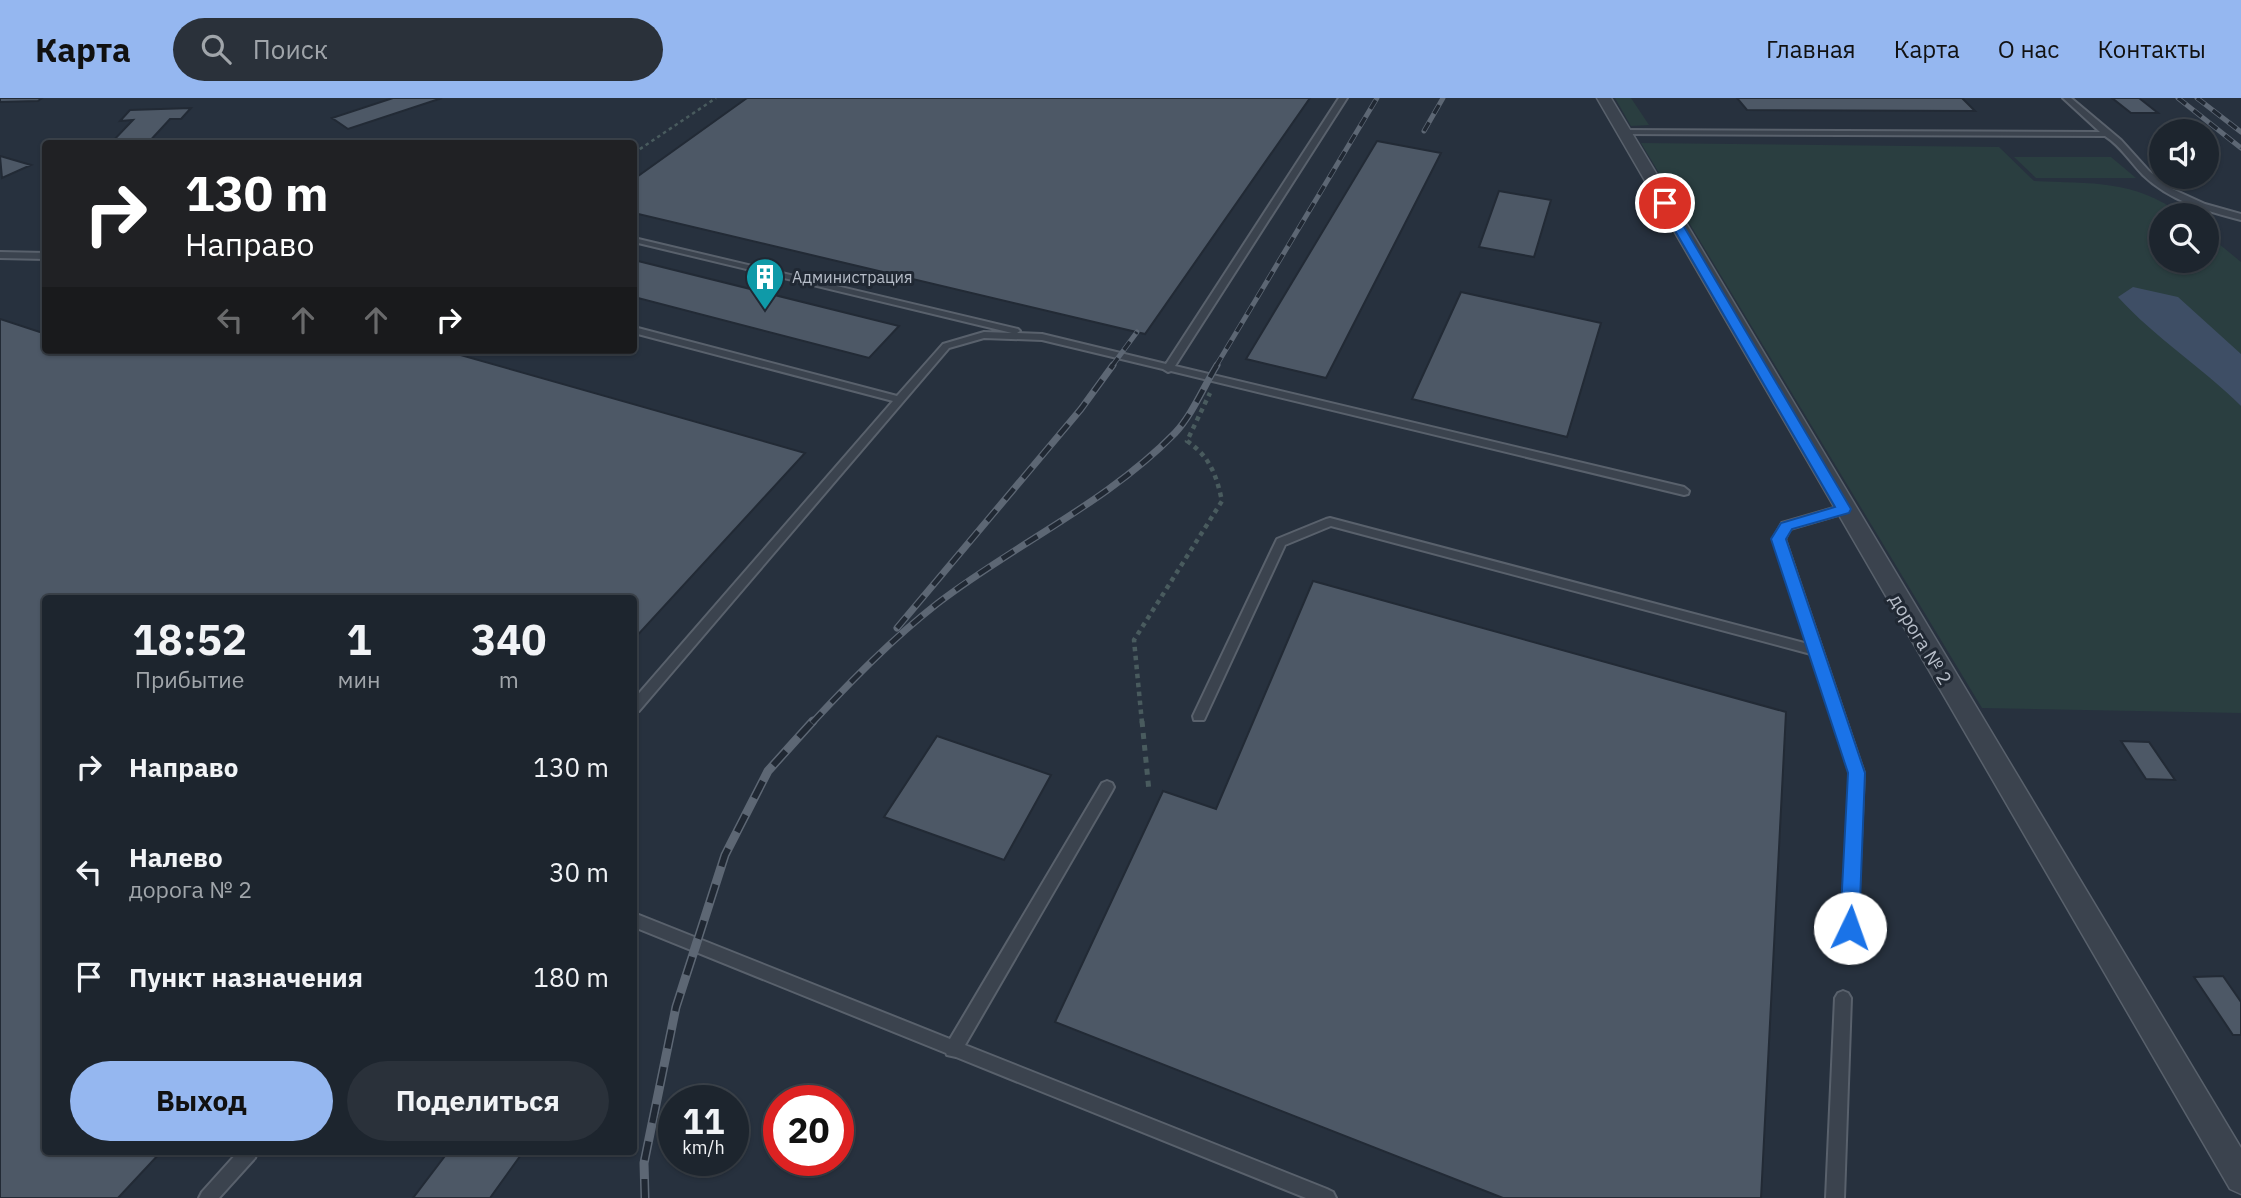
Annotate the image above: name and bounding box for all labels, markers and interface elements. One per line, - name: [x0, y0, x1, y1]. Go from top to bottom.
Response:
- search box: [173, 18, 663, 81]
- text: Карта: [35, 28, 131, 71]
- icon: search: [197, 30, 235, 68]
- text: Поиск: [253, 32, 328, 66]
- text: Главная: [1766, 33, 1856, 65]
- text: Карта: [1894, 33, 1960, 65]
- text: О нас: [1998, 33, 2059, 65]
- text: Контакты: [2097, 33, 2206, 65]
- map controls: [2149, 119, 2219, 273]
- button: sound: [2149, 119, 2219, 189]
- text: 130 m: [185, 161, 329, 224]
- icon: right: [70, 168, 161, 259]
- pin: [1635, 173, 1695, 233]
- icon: arrive: [1646, 184, 1684, 222]
- button: search: [2149, 203, 2219, 273]
- text: Направо: [185, 223, 314, 265]
- building icon: Администрация: [744, 256, 786, 311]
- place label: Администрация: [792, 267, 913, 287]
- icon: left: [211, 301, 249, 339]
- icon: ahead: [284, 301, 322, 339]
- icon: ahead: [357, 301, 395, 339]
- icon: right: [430, 301, 468, 339]
- street label: дорога № 2: [1885, 589, 1957, 689]
- text: 18:52: [132, 612, 247, 667]
- text: 1: [346, 612, 372, 667]
- text: 340: [471, 612, 547, 667]
- text: Прибытие: [135, 664, 244, 694]
- text: мин: [337, 664, 381, 694]
- text: m: [499, 664, 519, 694]
- icon: right: [70, 748, 108, 786]
- text: Направо: [129, 750, 238, 784]
- text: 130 m: [533, 750, 609, 784]
- text: Налево: [129, 840, 223, 874]
- icon: left: [70, 853, 108, 891]
- text: 30 m: [549, 855, 609, 889]
- text: дорога № 2: [129, 874, 252, 904]
- position arrow: [1813, 891, 1887, 965]
- icon: arrive: [70, 958, 108, 996]
- text: Пункт назначения: [129, 960, 363, 994]
- text: 180 m: [533, 960, 609, 994]
- button: Выход: [70, 1061, 333, 1141]
- button: Поделиться: [347, 1061, 609, 1141]
- speed limit sign: 20: [763, 1085, 854, 1176]
- text: 11: [682, 1098, 725, 1144]
- text: km/h: [682, 1136, 725, 1159]

